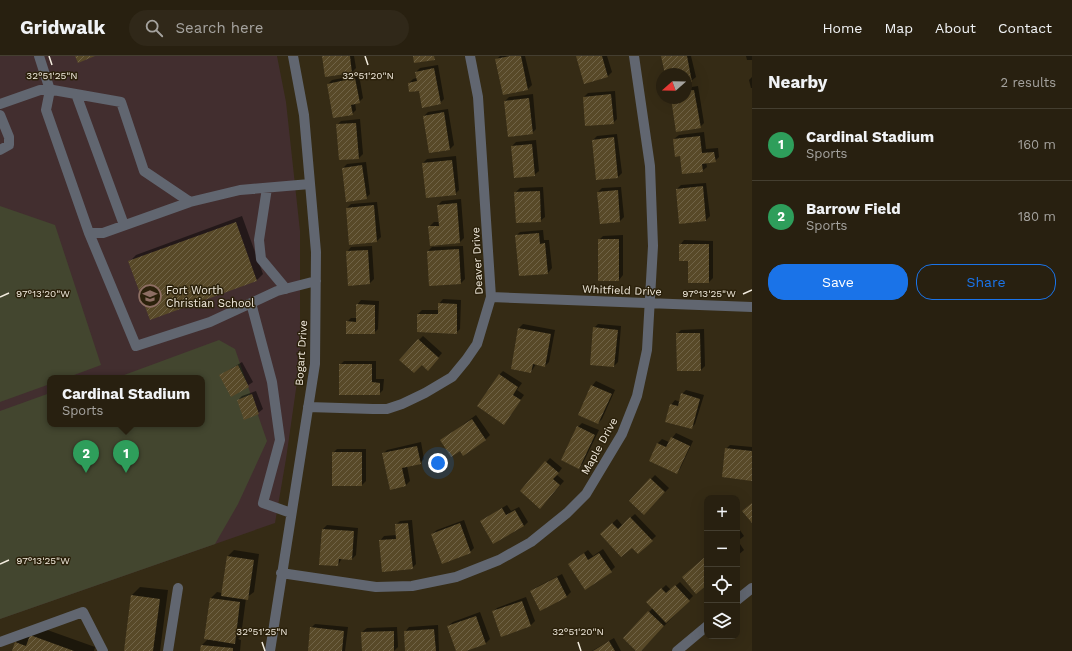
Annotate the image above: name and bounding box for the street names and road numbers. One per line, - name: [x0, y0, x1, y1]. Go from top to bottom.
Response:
- street label: Deaver Drive: [469, 227, 486, 295]
- street label: Whitfield Drive: [582, 283, 662, 298]
- street label: Bogart Drive: [293, 320, 310, 386]
- street label: Maple Drive: [578, 415, 620, 477]

